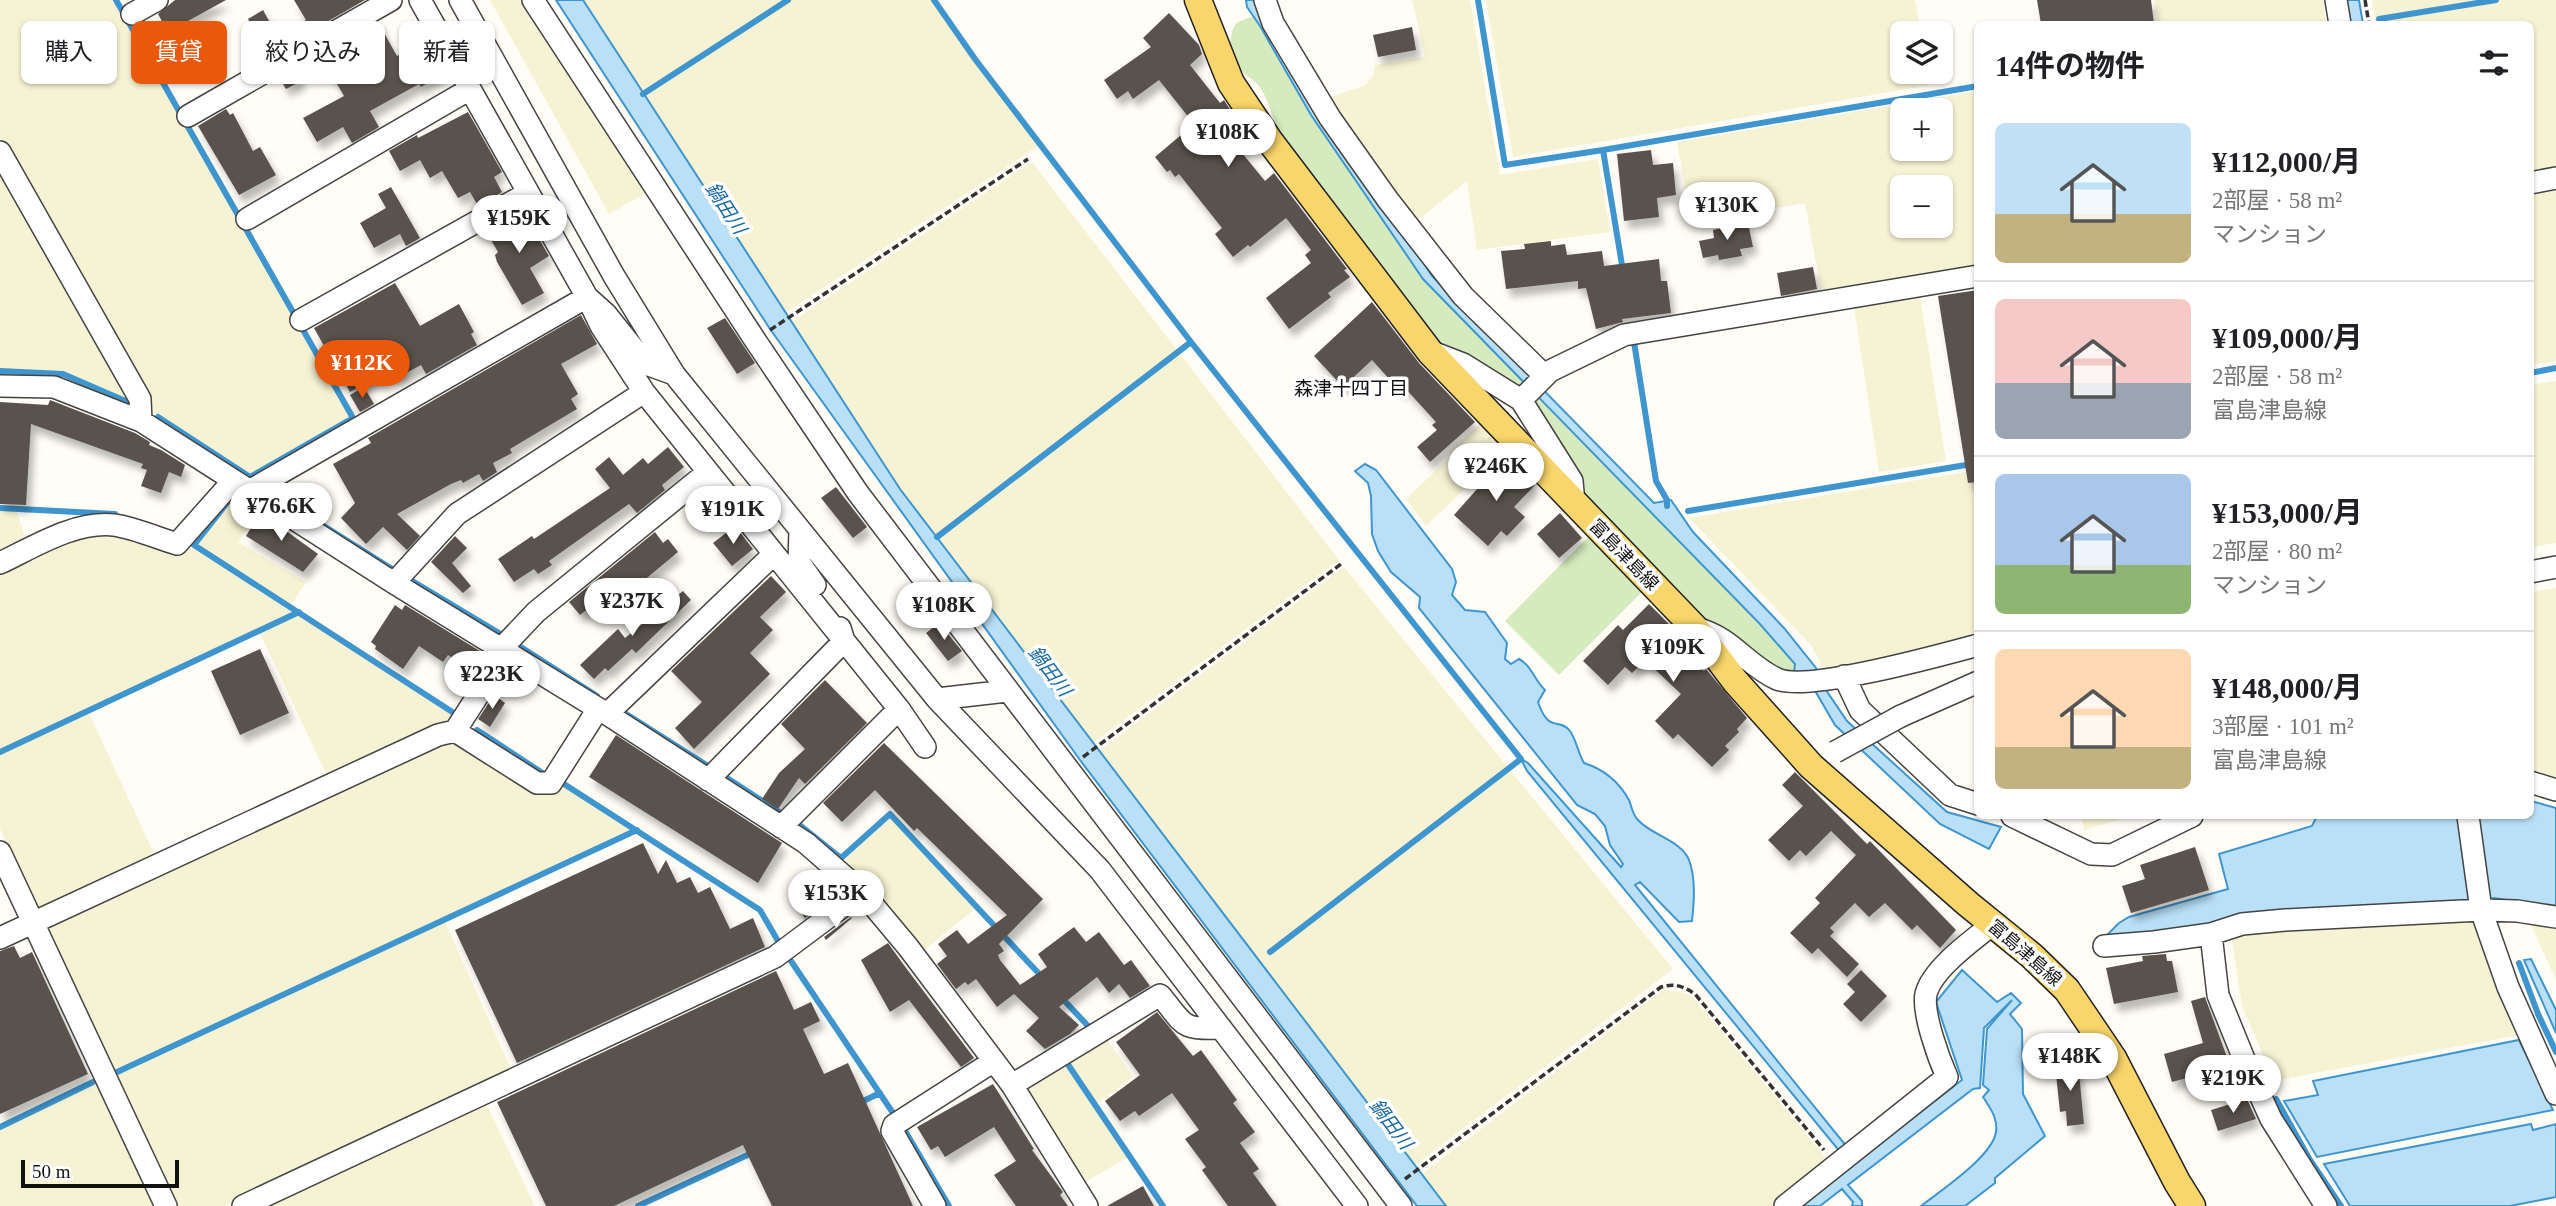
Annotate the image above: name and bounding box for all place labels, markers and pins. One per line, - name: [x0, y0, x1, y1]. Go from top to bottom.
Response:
- pin: ¥108K: [1179, 110, 1277, 169]
- pin: ¥130K: [1678, 182, 1776, 242]
- pin: ¥159K: [470, 196, 568, 255]
- pin: ¥112K: [313, 340, 411, 400]
- pin: ¥246K: [1447, 444, 1545, 503]
- pin: ¥76.6K: [224, 484, 338, 543]
- pin: ¥191K: [684, 486, 782, 546]
- pin: ¥237K: [583, 578, 681, 638]
- pin: ¥108K: [895, 582, 993, 642]
- pin: ¥109K: [1624, 624, 1722, 684]
- pin: ¥223K: [443, 652, 541, 711]
- pin: ¥153K: [787, 870, 885, 930]
- pin: ¥148K: [2021, 1034, 2119, 1093]
- pin: ¥219K: [2184, 1056, 2282, 1115]

